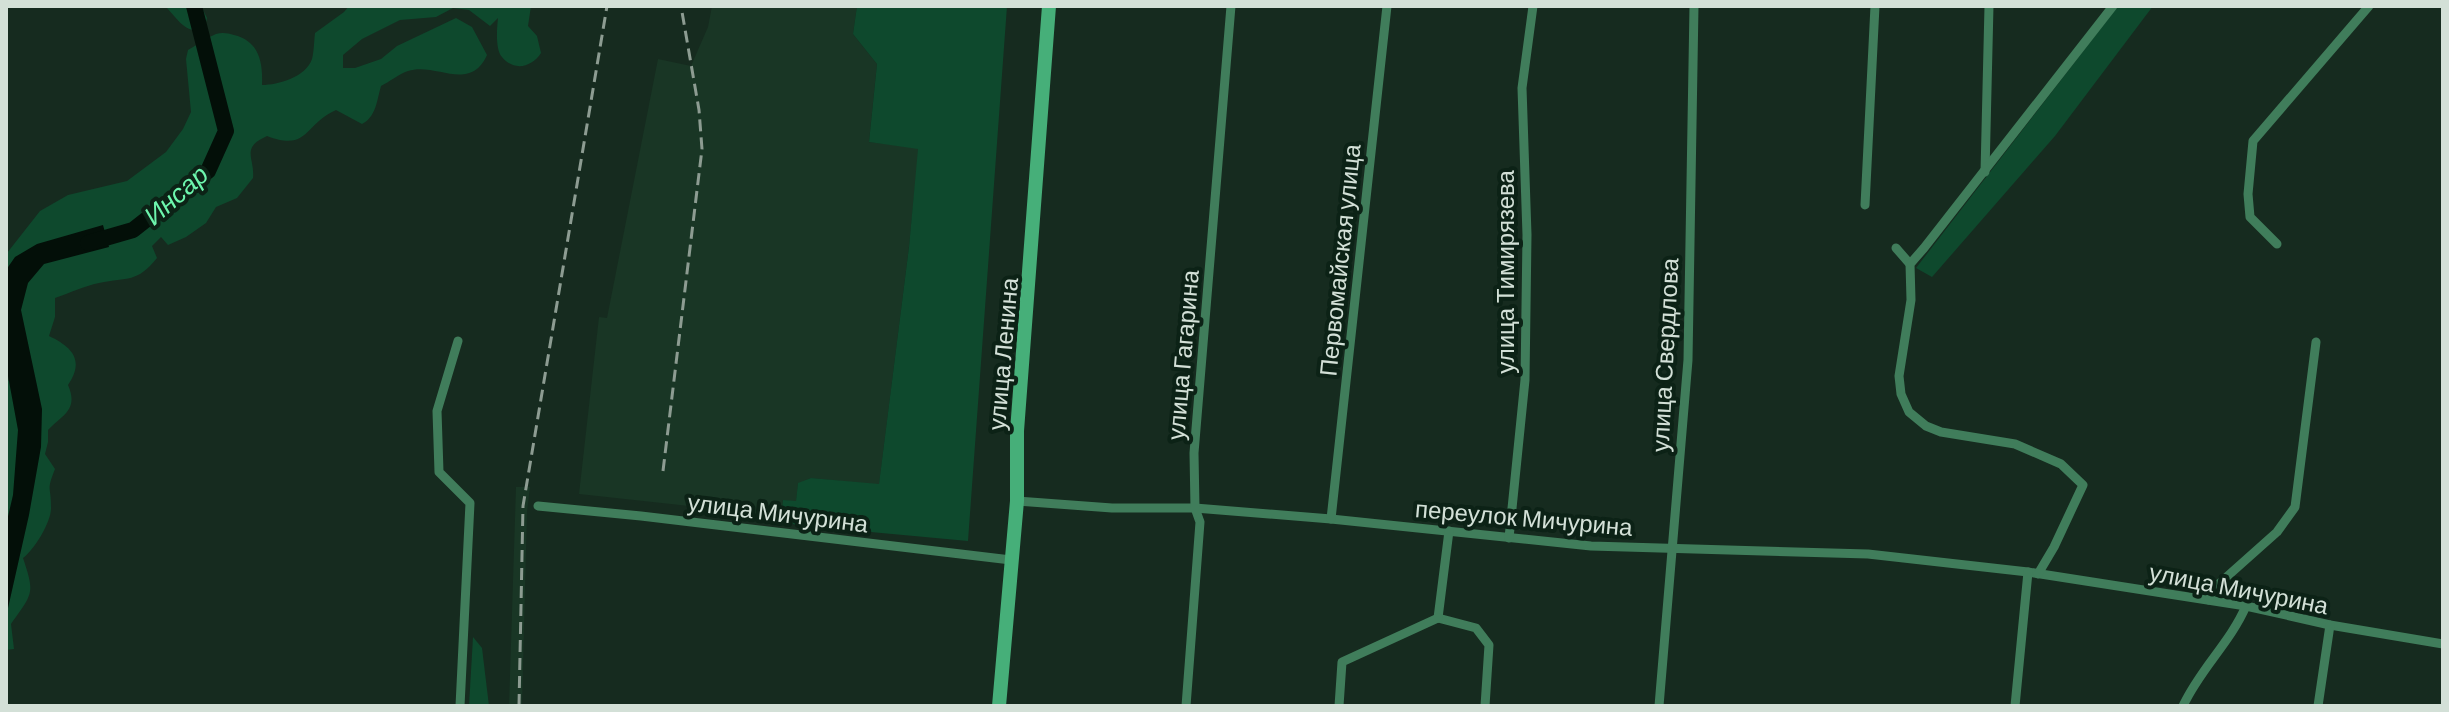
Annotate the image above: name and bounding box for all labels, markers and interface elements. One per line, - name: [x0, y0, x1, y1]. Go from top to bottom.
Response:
- street label: Первомайская улица: [1312, 142, 1366, 377]
- water label: Инсар: [137, 158, 213, 230]
- street label: улица Тимирязева: [1490, 170, 1519, 374]
- street label: улица Свердлова: [1644, 257, 1684, 453]
- street label: улица Гагарина: [1160, 268, 1204, 441]
- street label: улица Ленина: [981, 276, 1023, 432]
- street label: улица Мичурина: [686, 487, 871, 538]
- street label: переулок Мичурина: [1414, 493, 1635, 541]
- street label: улица Мичурина: [2147, 556, 2332, 620]

